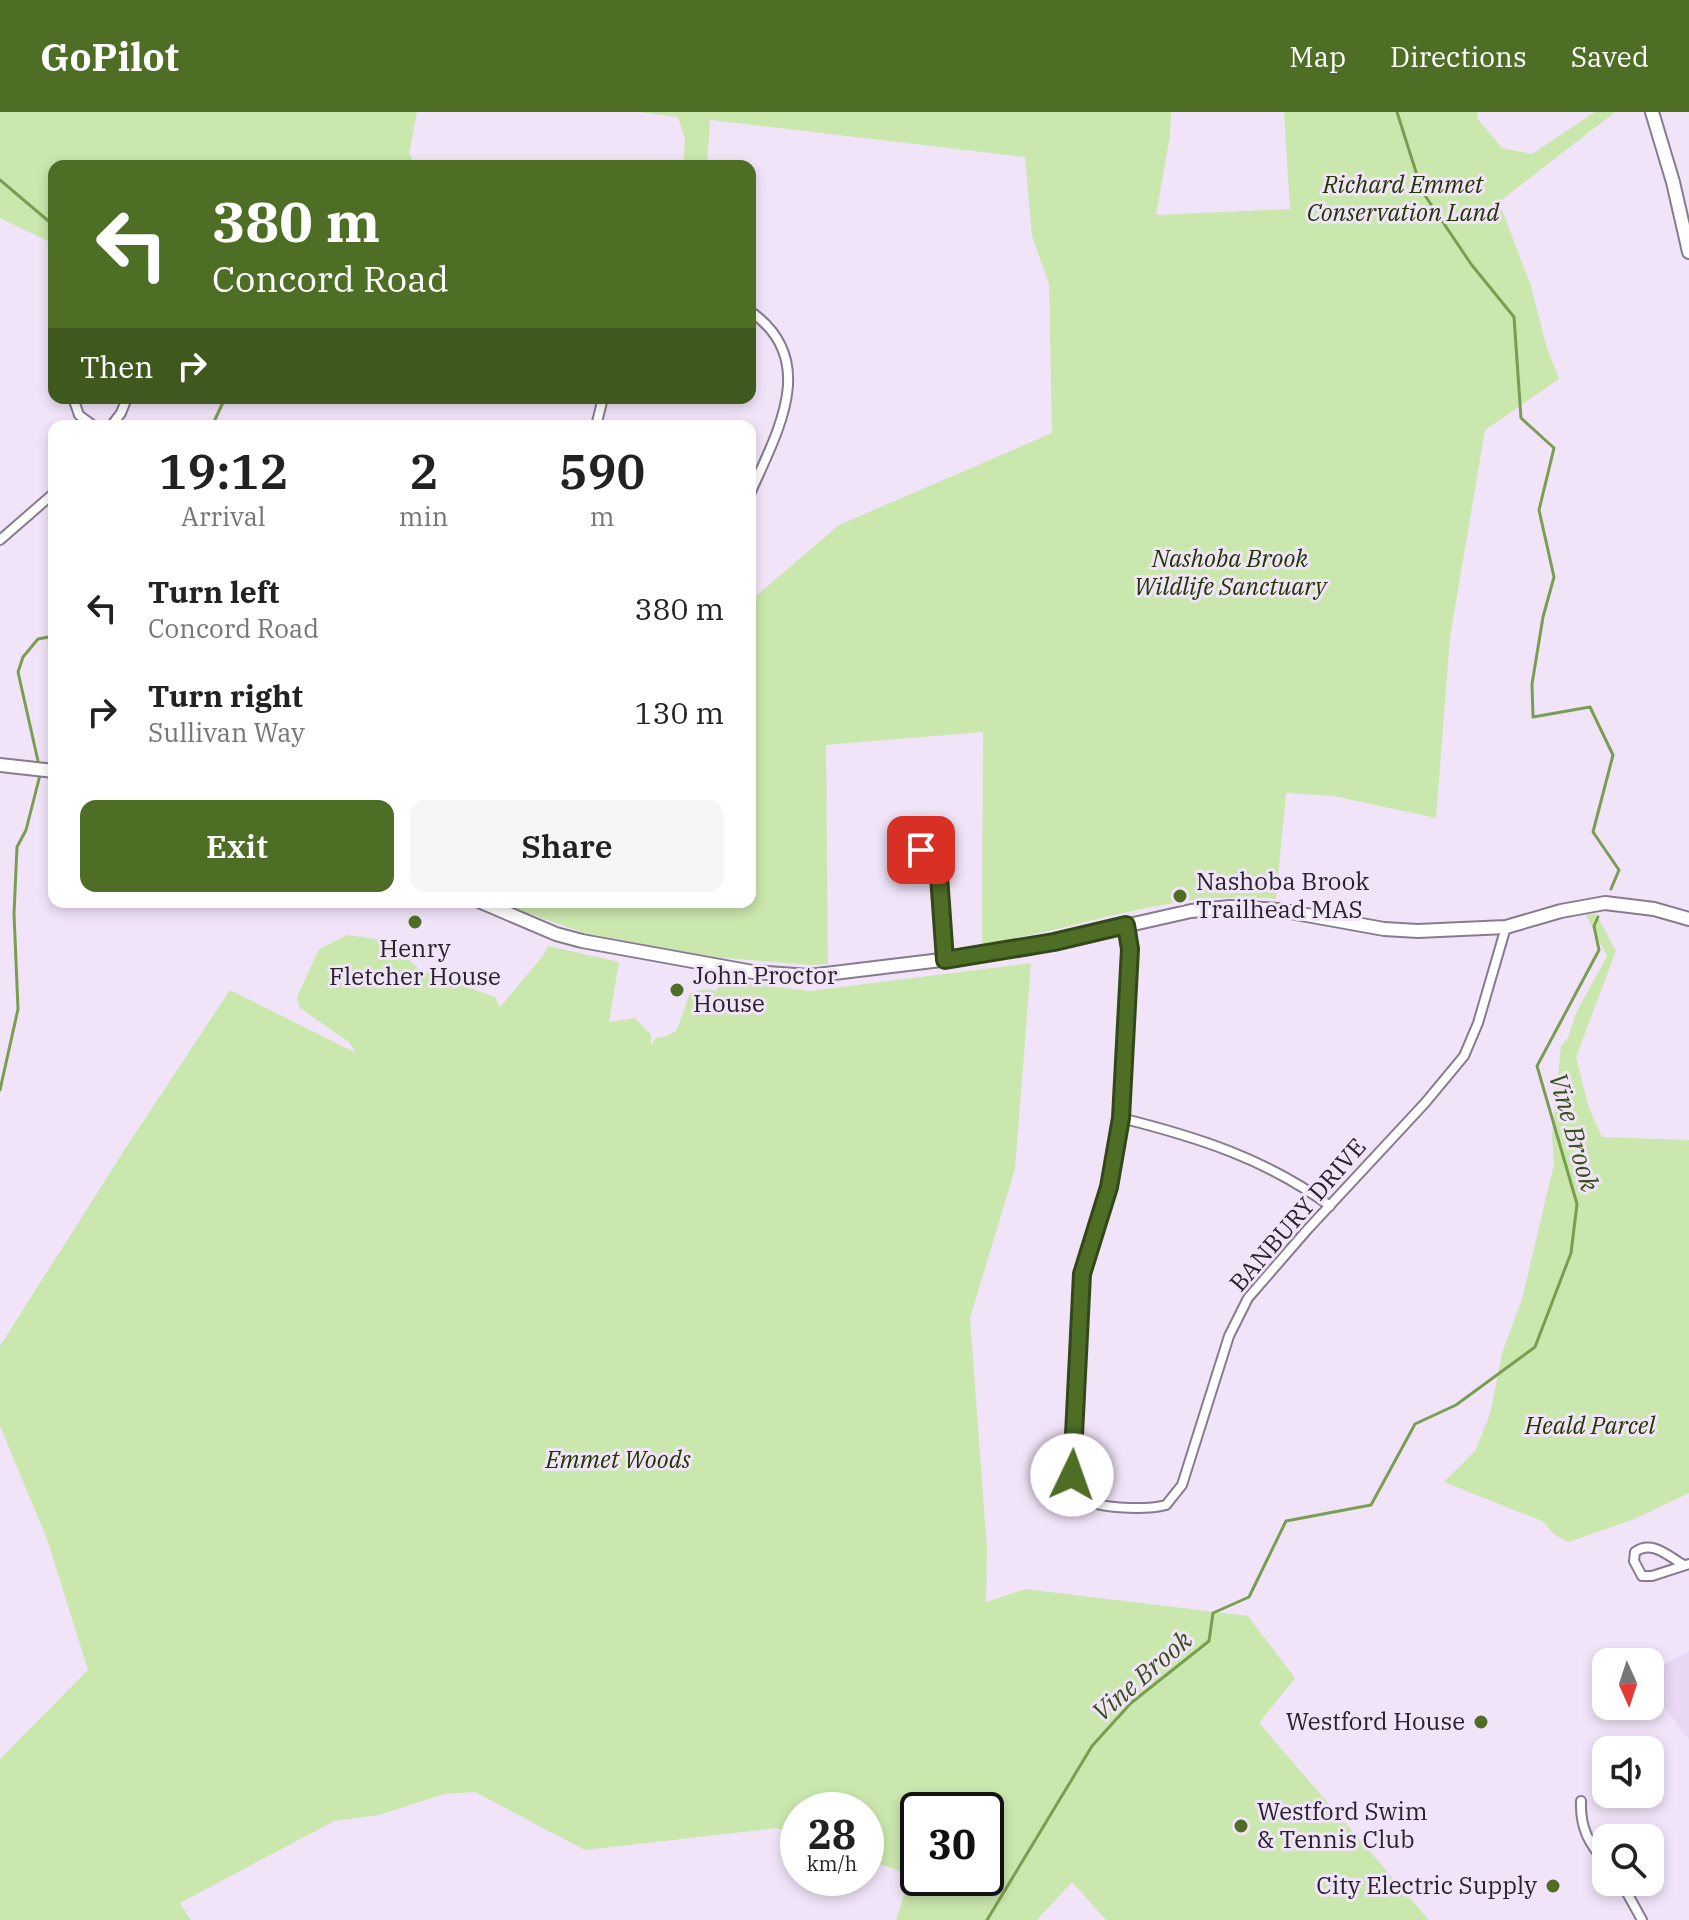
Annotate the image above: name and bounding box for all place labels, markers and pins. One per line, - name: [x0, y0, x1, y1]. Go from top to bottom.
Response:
- pin: [887, 816, 955, 884]
- place label: Nashoba Brook Trailhead MAS: [1196, 865, 1369, 925]
- marker: Nashoba Brook Trailhead MAS: [1171, 887, 1189, 905]
- marker: Henry Fletcher House: [406, 913, 424, 931]
- place label: Henry Fletcher House: [329, 932, 501, 992]
- place label: John Proctor House: [693, 959, 838, 1019]
- marker: John Proctor House: [668, 981, 686, 999]
- place label: Westford House: [1286, 1705, 1465, 1737]
- marker: Westford House: [1472, 1713, 1490, 1731]
- place label: Westford Swim & Tennis Club: [1257, 1795, 1428, 1855]
- marker: Westford Swim & Tennis Club: [1232, 1817, 1250, 1835]
- place label: City Electric Supply: [1316, 1869, 1537, 1901]
- marker: City Electric Supply: [1544, 1877, 1562, 1895]

